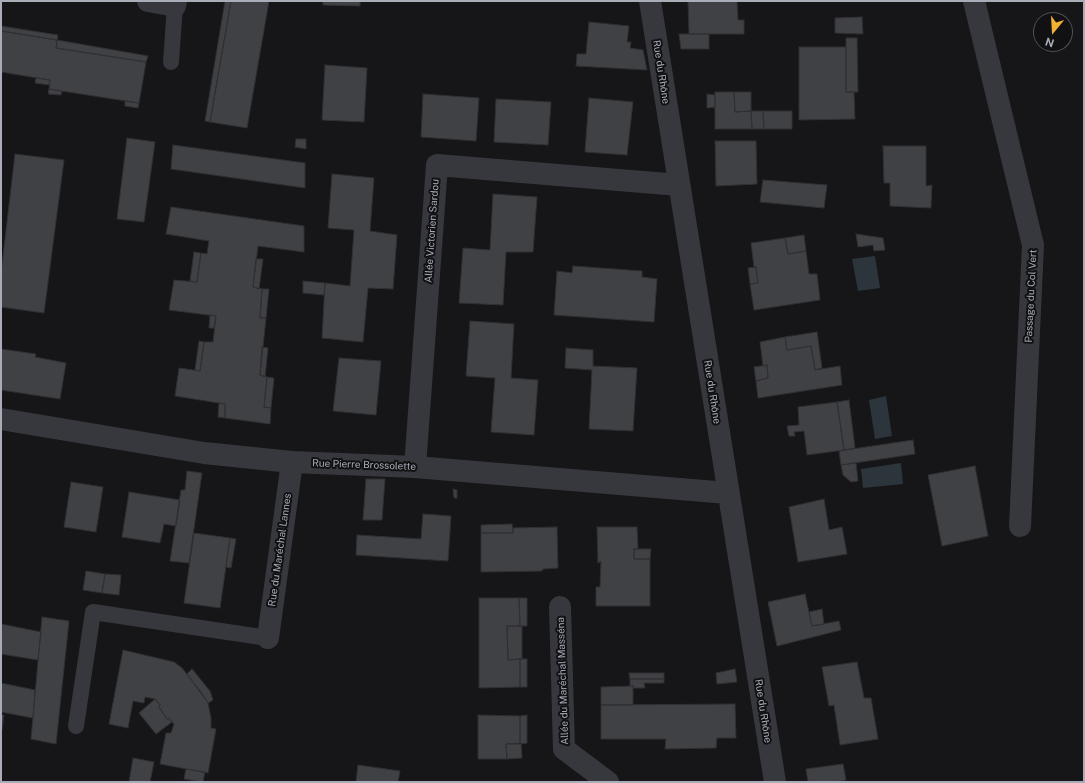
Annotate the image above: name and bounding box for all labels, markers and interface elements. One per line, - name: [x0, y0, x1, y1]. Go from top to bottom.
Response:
- north arrow: [1033, 12, 1073, 52]
- text: N: [1044, 35, 1056, 50]
- street label: Rue du Rhône: [650, 39, 672, 105]
- street label: Allée Victorien Sardou: [422, 179, 442, 283]
- street label: Passage du Col Vert: [1023, 249, 1039, 343]
- street label: Rue du Rhône: [701, 359, 723, 425]
- street label: Rue Pierre Brossolette: [312, 457, 416, 473]
- street label: Rue du Maréchal Lannes: [266, 493, 294, 607]
- street label: Allée du Maréchal Masséna: [555, 617, 571, 745]
- street label: Rue du Rhône: [752, 678, 774, 744]

